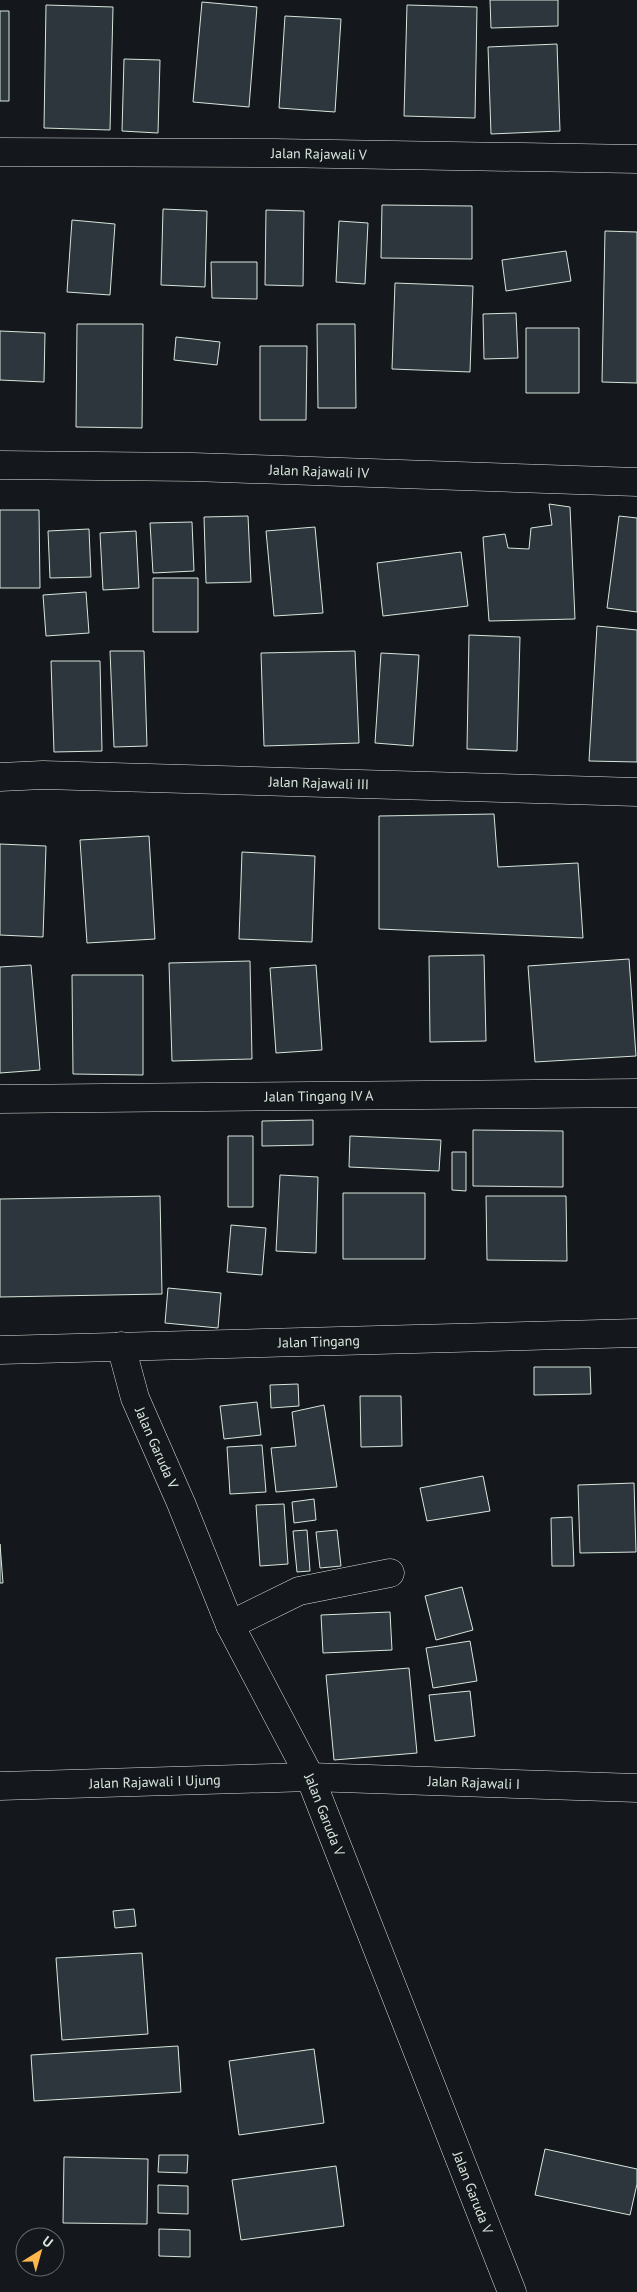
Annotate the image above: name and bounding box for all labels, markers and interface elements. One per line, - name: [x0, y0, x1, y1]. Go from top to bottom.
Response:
- street label: Jalan Rajawali V: [270, 144, 367, 164]
- street label: Jalan Rajawali IV: [268, 461, 369, 482]
- street label: Jalan Rajawali III: [267, 772, 369, 793]
- street label: Jalan Tingang IV A: [263, 1086, 374, 1106]
- street label: Jalan Tingang: [277, 1331, 360, 1352]
- street label: Jalan Garuda V: [131, 1403, 182, 1491]
- street label: Jalan Garuda V: [300, 1769, 349, 1858]
- street label: Jalan Rajawali I Ujung: [88, 1771, 221, 1792]
- street label: Jalan Rajawali I: [426, 1772, 520, 1793]
- street label: Jalan Garuda V: [448, 2148, 497, 2236]
- north arrow: [15, 2227, 65, 2277]
- text: U: [39, 2232, 57, 2251]

